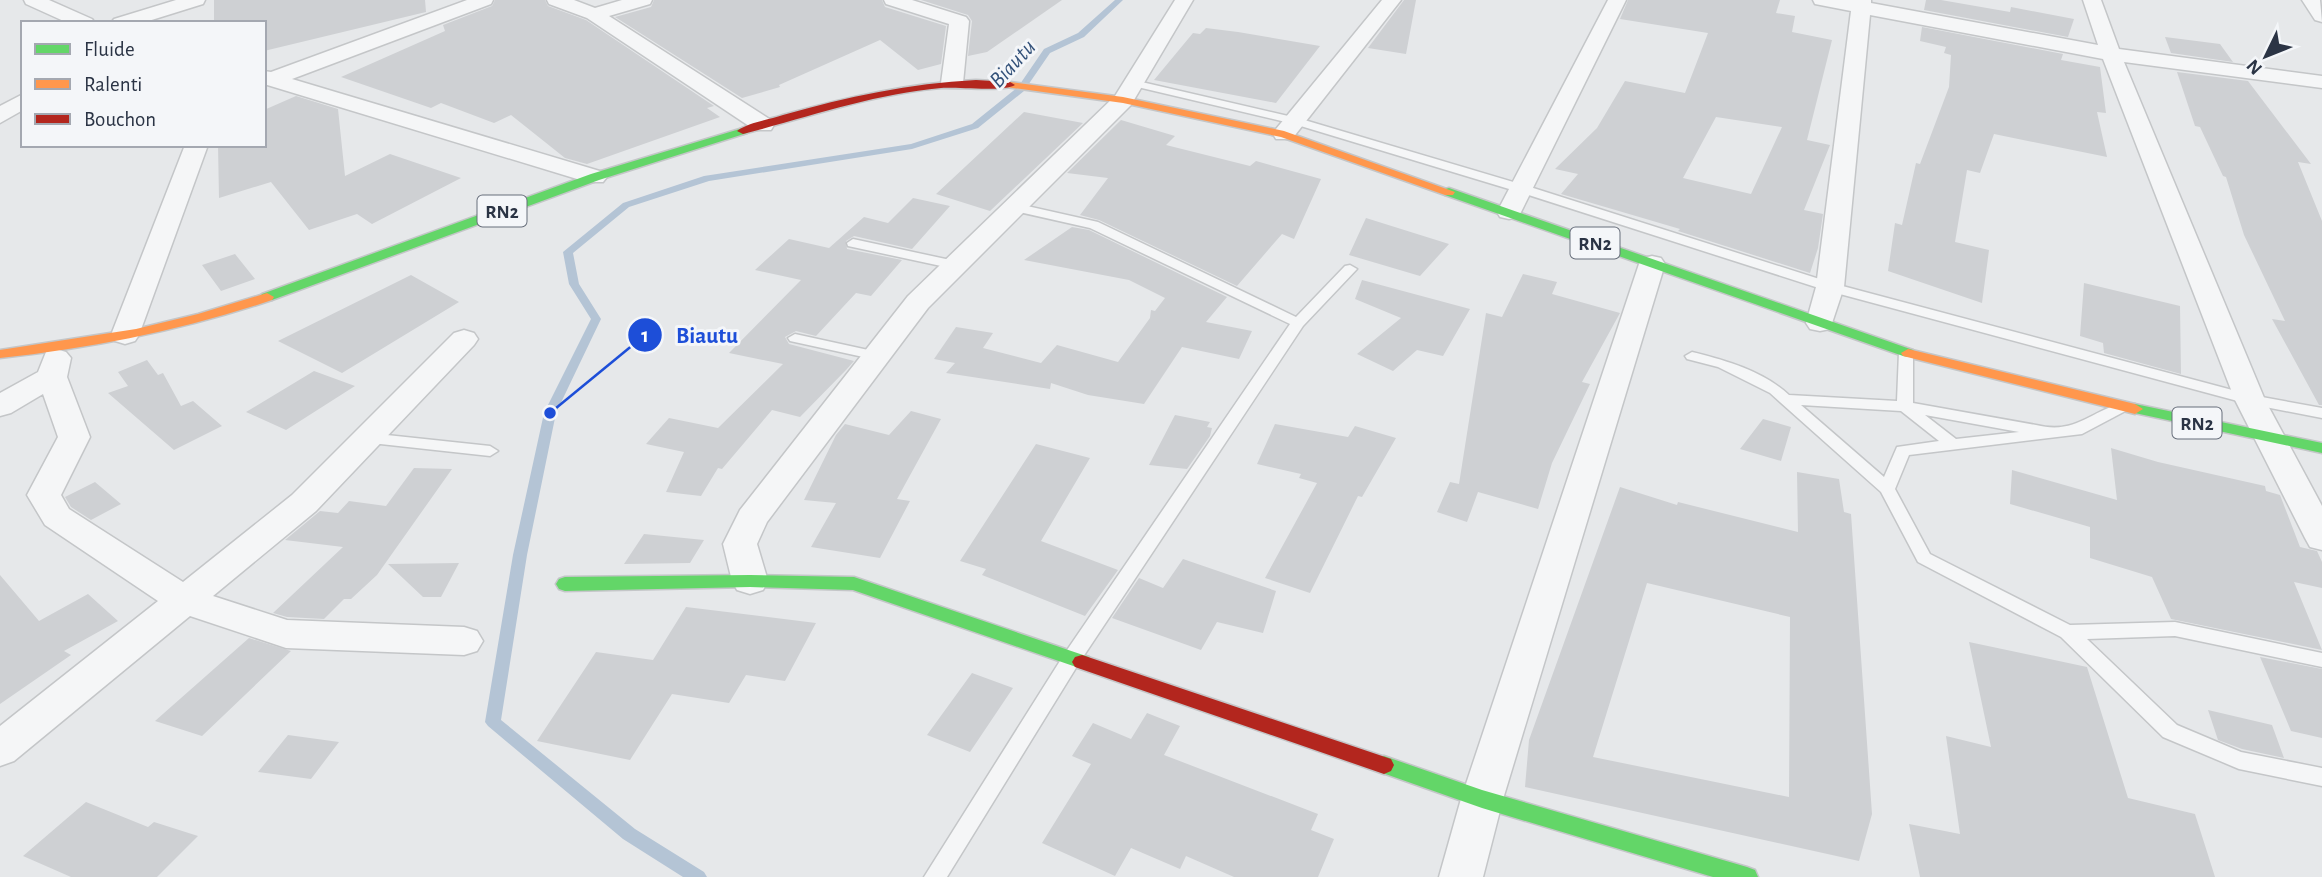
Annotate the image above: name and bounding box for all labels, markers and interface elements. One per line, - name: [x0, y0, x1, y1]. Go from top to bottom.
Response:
- legend: [21, 21, 266, 147]
- north arrow: [2231, 21, 2301, 91]
- water label: Biautu: [986, 36, 1041, 92]
- text: Fluide: [84, 39, 135, 60]
- text: N: [2243, 55, 2266, 78]
- text: Ralenti: [84, 74, 142, 95]
- text: Bouchon: [84, 109, 156, 130]
- road number: RN2: [477, 196, 526, 226]
- road number: RN2: [1570, 228, 1620, 258]
- callout: Biautu: [627, 313, 752, 357]
- text: 1: [641, 325, 649, 346]
- text: Biautu: [676, 325, 738, 348]
- road number: RN2: [2172, 408, 2222, 438]

